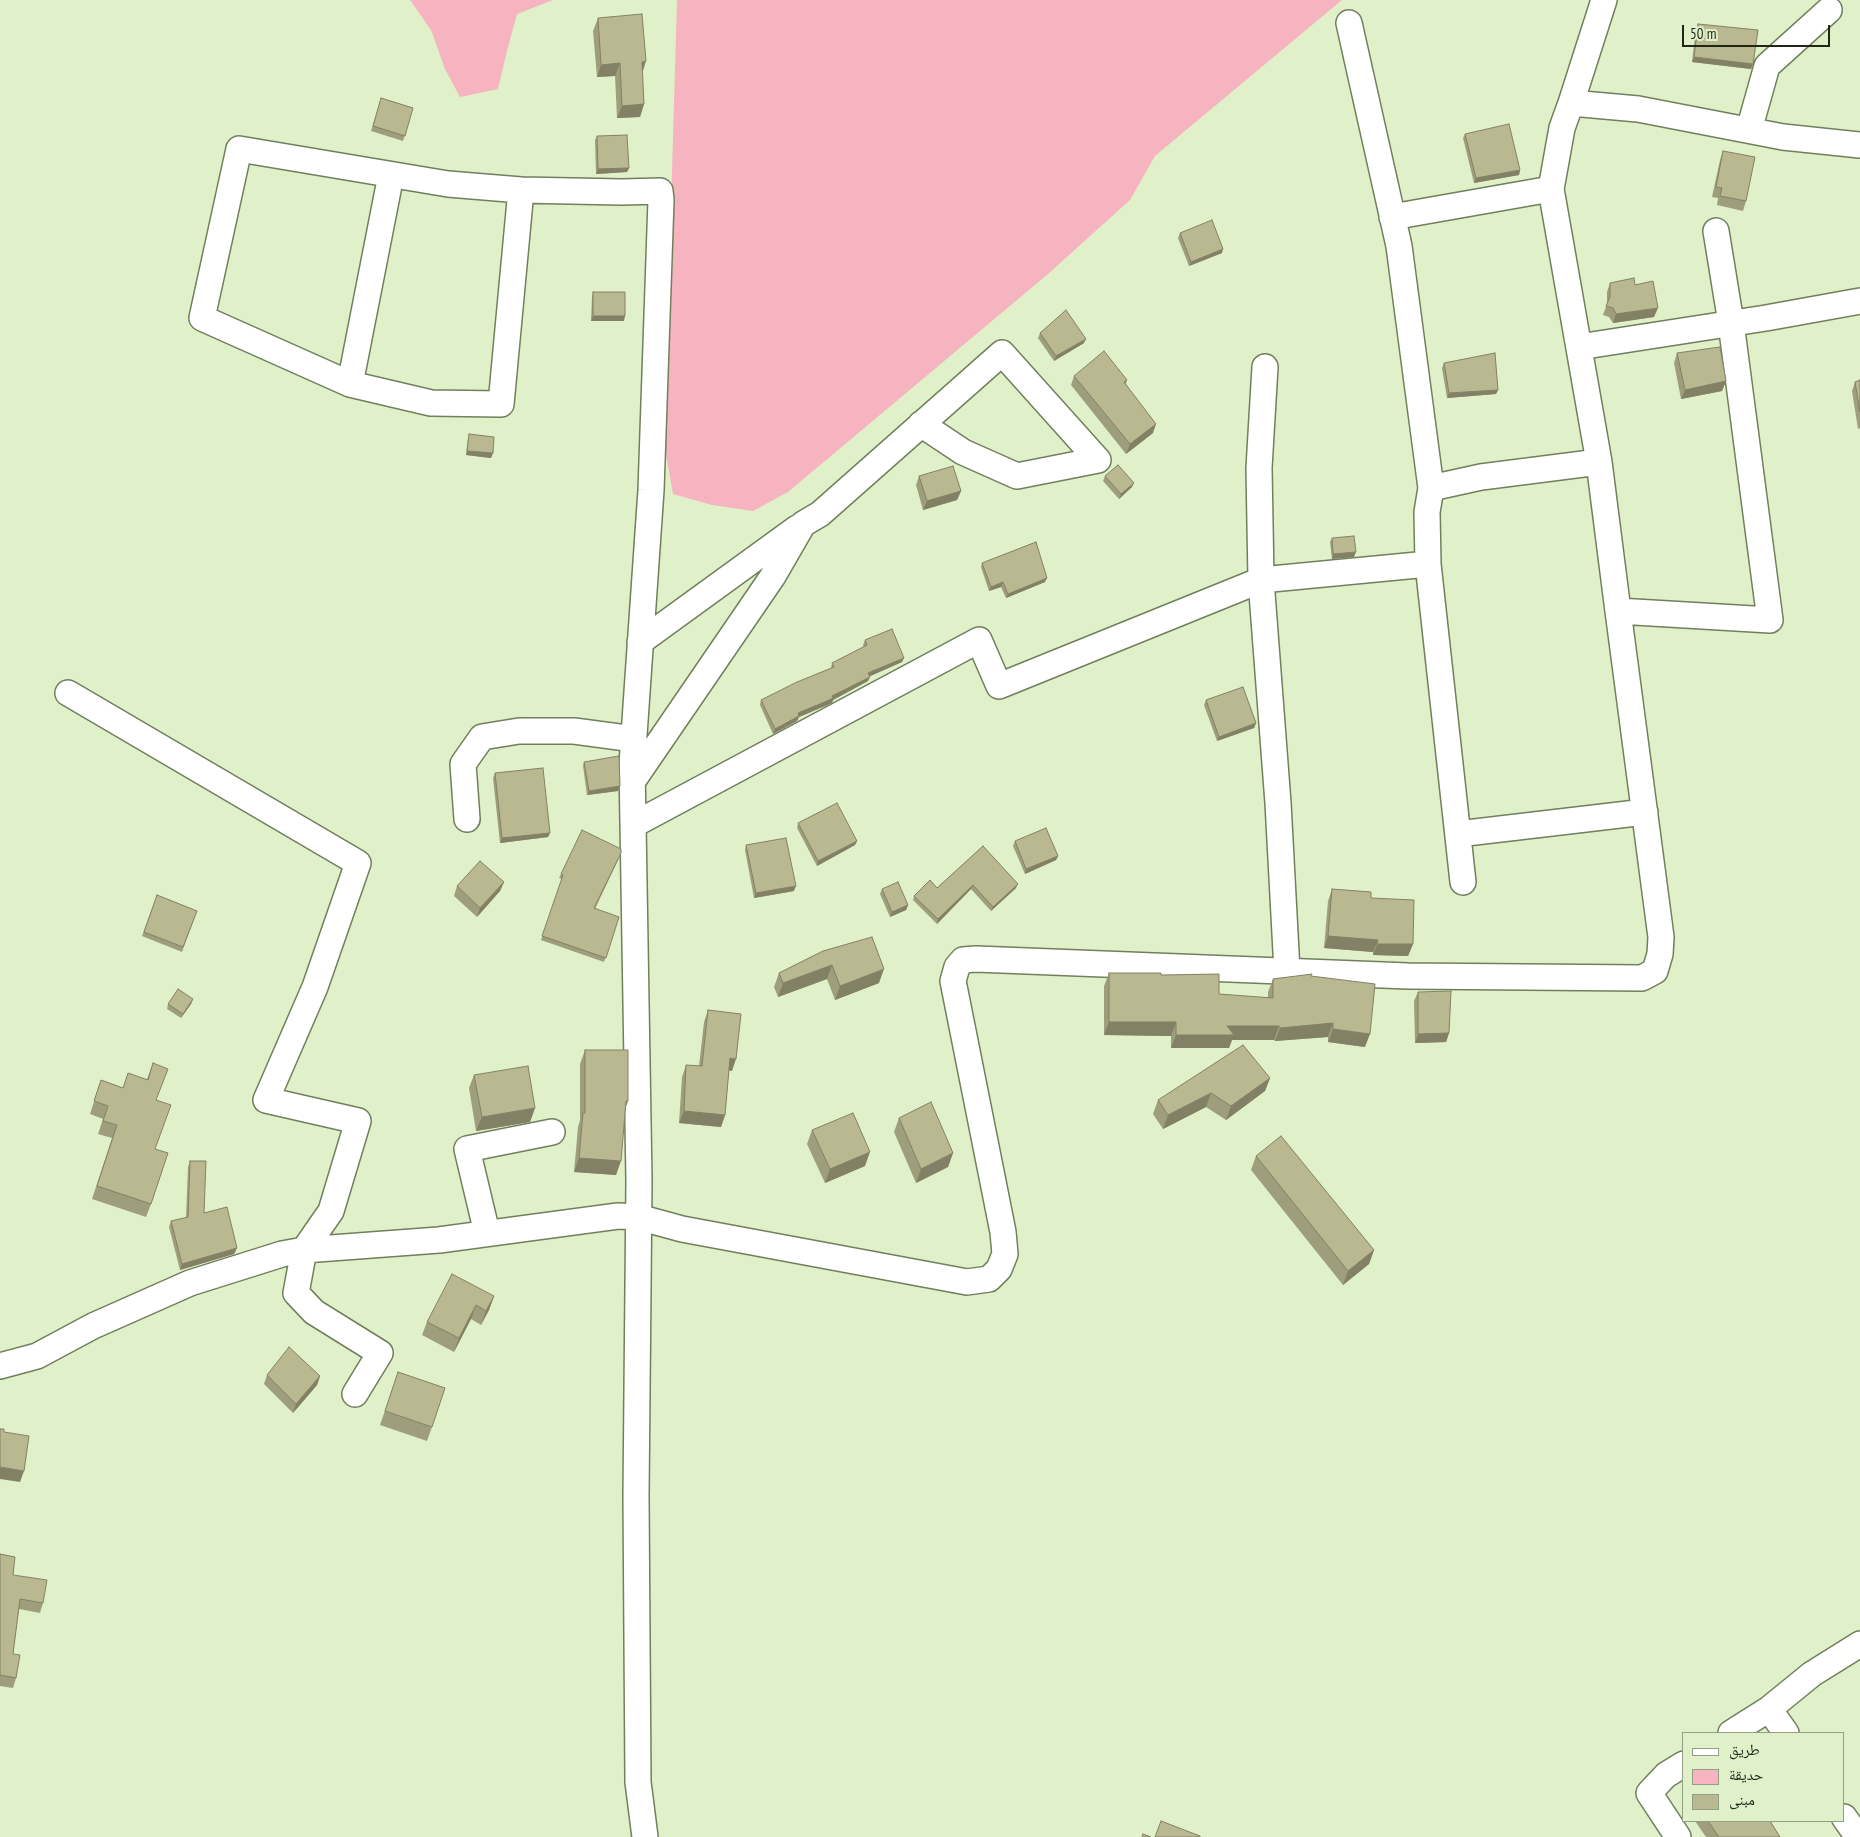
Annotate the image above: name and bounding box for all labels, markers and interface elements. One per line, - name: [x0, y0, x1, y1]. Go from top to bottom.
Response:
- scale bar: [1685, 15, 1832, 47]
- text: 50 m: [1690, 24, 1716, 43]
- legend: [1682, 1732, 1845, 1822]
- text: طريق: [1729, 1740, 1760, 1759]
- text: حديقة: [1729, 1765, 1763, 1784]
- text: مبنى: [1729, 1790, 1755, 1809]

